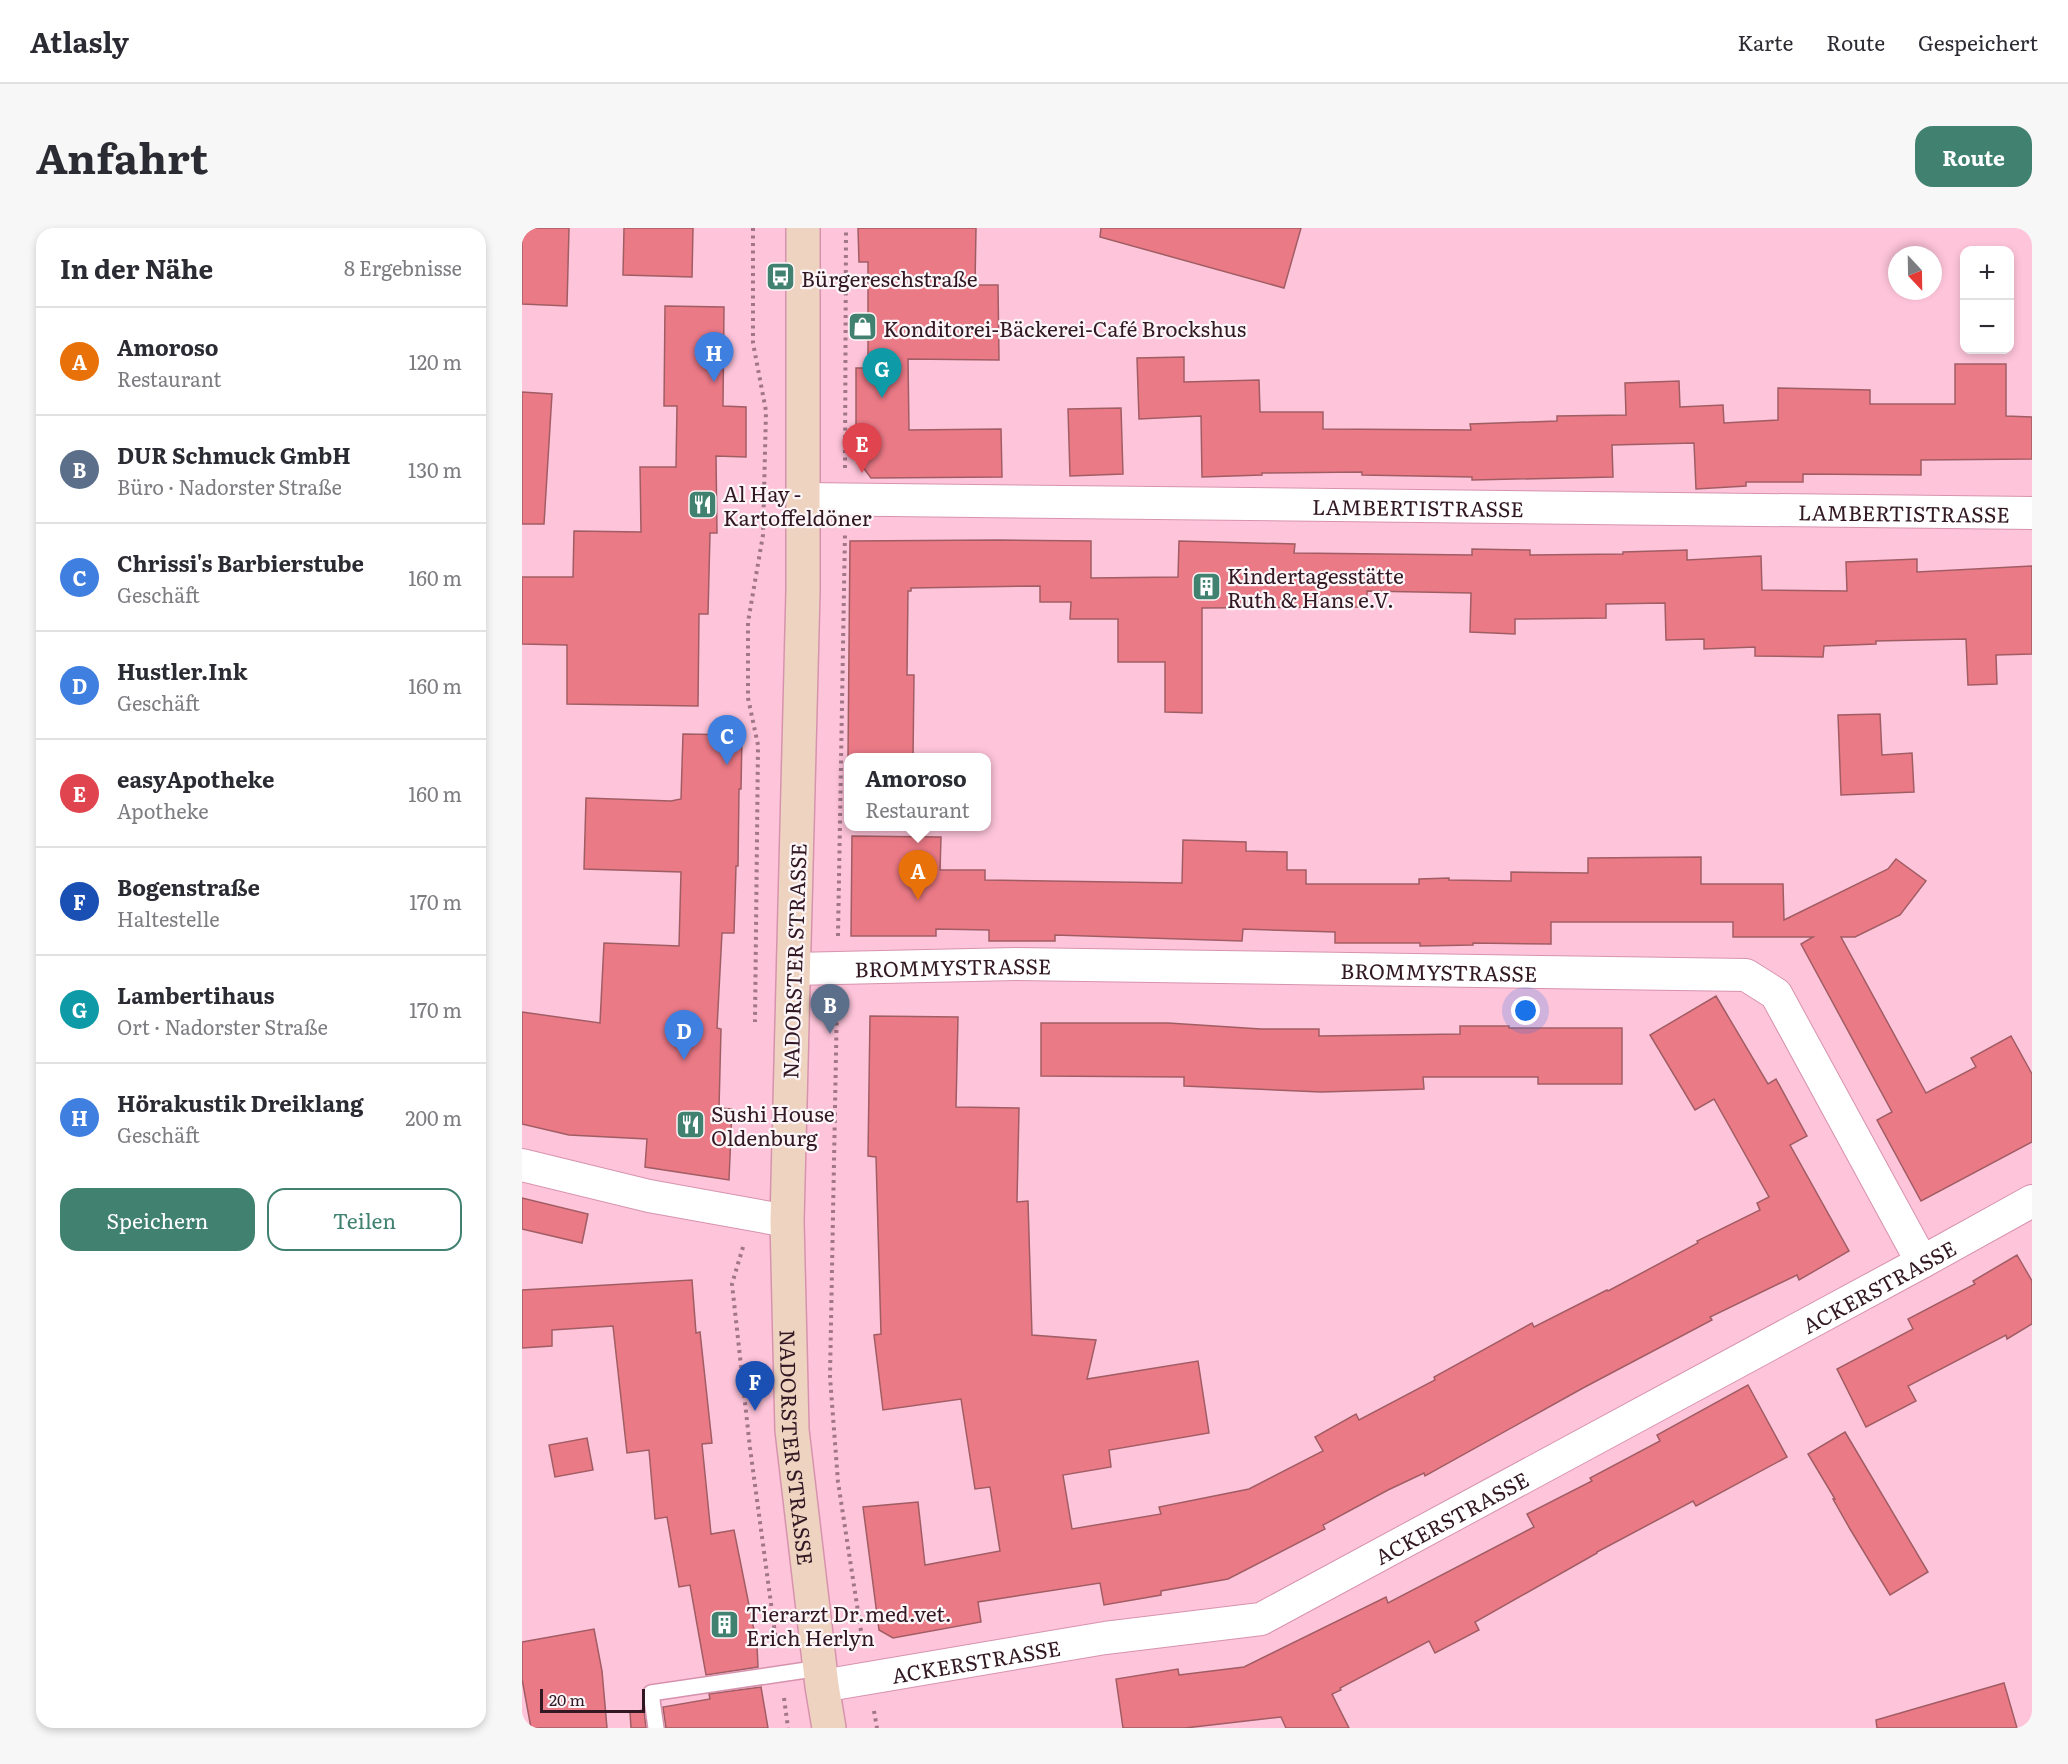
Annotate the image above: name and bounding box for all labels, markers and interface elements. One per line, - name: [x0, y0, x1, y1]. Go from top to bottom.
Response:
- text: Atlasly: [30, 20, 129, 62]
- text: Karte: [1737, 26, 1793, 57]
- text: Route: [1826, 26, 1885, 57]
- text: Gespeichert: [1918, 26, 2038, 57]
- text: Anfahrt: [36, 125, 208, 187]
- button: Route: [1915, 126, 2032, 187]
- north arrow: [1888, 246, 1942, 300]
- map controls: [1960, 246, 2014, 354]
- button: +: [1960, 246, 2014, 300]
- text: In der Nähe: [60, 248, 213, 287]
- text: 8 Ergebnisse: [344, 252, 462, 282]
- bus stop icon: Bürgereschstraße: [764, 261, 796, 293]
- place label: Bürgereschstraße: [801, 262, 978, 293]
- button: −: [1960, 300, 2014, 354]
- shop icon: Konditorei-Bäckerei-Café Brockshus: [846, 311, 878, 343]
- place label: Konditorei-Bäckerei-Café Brockshus: [883, 312, 1246, 343]
- text: Amoroso: [117, 330, 219, 363]
- pin: H: [694, 332, 734, 382]
- text: A: [72, 346, 87, 376]
- text: 120 m: [409, 346, 462, 376]
- pin: G: [862, 348, 902, 398]
- text: Restaurant: [117, 363, 221, 393]
- pin: E: [842, 424, 882, 473]
- text: DUR Schmuck GmbH: [117, 438, 351, 471]
- text: B: [73, 454, 86, 484]
- text: 130 m: [408, 454, 462, 484]
- text: Büro · Nadorster Straße: [117, 471, 342, 501]
- place label: Al Hay - Kartoffeldöner: [723, 477, 872, 532]
- restaurant icon: Al Hay - Kartoffeldöner: [686, 488, 718, 520]
- street label: LAMBERTISTRASSE: [1312, 489, 1524, 523]
- street label: LAMBERTISTRASSE: [1798, 495, 2010, 528]
- text: Chrissi's Barbierstube: [117, 546, 364, 579]
- place label: Kindertagesstätte Ruth & Hans e.V.: [1227, 559, 1404, 614]
- text: C: [72, 562, 87, 592]
- text: 160 m: [408, 562, 462, 592]
- building icon: Kindertagesstätte Ruth & Hans e.V.: [1190, 570, 1222, 602]
- text: Geschäft: [117, 579, 200, 609]
- text: Hustler.Ink: [117, 654, 248, 687]
- text: D: [72, 670, 87, 700]
- text: 160 m: [408, 670, 462, 700]
- text: Geschäft: [117, 687, 200, 717]
- pin: C: [708, 716, 746, 765]
- popup: [844, 753, 991, 831]
- text: Amoroso: [865, 761, 967, 794]
- text: easyApotheke: [117, 762, 274, 795]
- text: E: [73, 778, 86, 808]
- text: 160 m: [408, 778, 462, 808]
- text: Restaurant: [865, 794, 970, 824]
- text: Apotheke: [117, 795, 209, 825]
- street label: NADORSTER STRASSE: [773, 842, 813, 1080]
- pin: A: [898, 850, 938, 900]
- text: Bogenstraße: [117, 870, 260, 903]
- text: F: [73, 886, 86, 916]
- text: 170 m: [409, 886, 462, 916]
- text: Haltestelle: [117, 903, 220, 933]
- street label: BROMMYSTRASSE: [854, 948, 1052, 983]
- street label: BROMMYSTRASSE: [1340, 953, 1538, 987]
- text: Lambertihaus: [117, 978, 275, 1011]
- pin: B: [810, 984, 850, 1034]
- text: G: [72, 994, 87, 1024]
- text: 170 m: [409, 994, 462, 1024]
- your location: [1511, 996, 1540, 1025]
- pin: D: [664, 1010, 704, 1060]
- text: Ort · Nadorster Straße: [117, 1011, 328, 1041]
- text: Hörakustik Dreiklang: [117, 1086, 364, 1119]
- place label: Sushi House Oldenburg: [711, 1097, 835, 1152]
- text: H: [71, 1102, 88, 1132]
- text: 200 m: [405, 1102, 462, 1132]
- restaurant icon: Sushi House Oldenburg: [674, 1108, 706, 1140]
- text: Geschäft: [117, 1119, 200, 1149]
- button: Speichern: [60, 1188, 255, 1251]
- button: Teilen: [267, 1188, 462, 1251]
- street label: ACKERSTRASSE: [1796, 1231, 1961, 1340]
- street label: NADORSTER STRASSE: [774, 1329, 823, 1567]
- pin: F: [736, 1362, 774, 1411]
- street label: ACKERSTRASSE: [1368, 1462, 1533, 1571]
- place label: Tierarzt Dr.med.vet. Erich Herlyn: [746, 1597, 952, 1652]
- building icon: Tierarzt Dr.med.vet. Erich Herlyn: [709, 1608, 741, 1640]
- street label: ACKERSTRASSE: [889, 1630, 1063, 1689]
- scale bar: [540, 1686, 645, 1714]
- text: 20 m: [549, 1687, 585, 1711]

